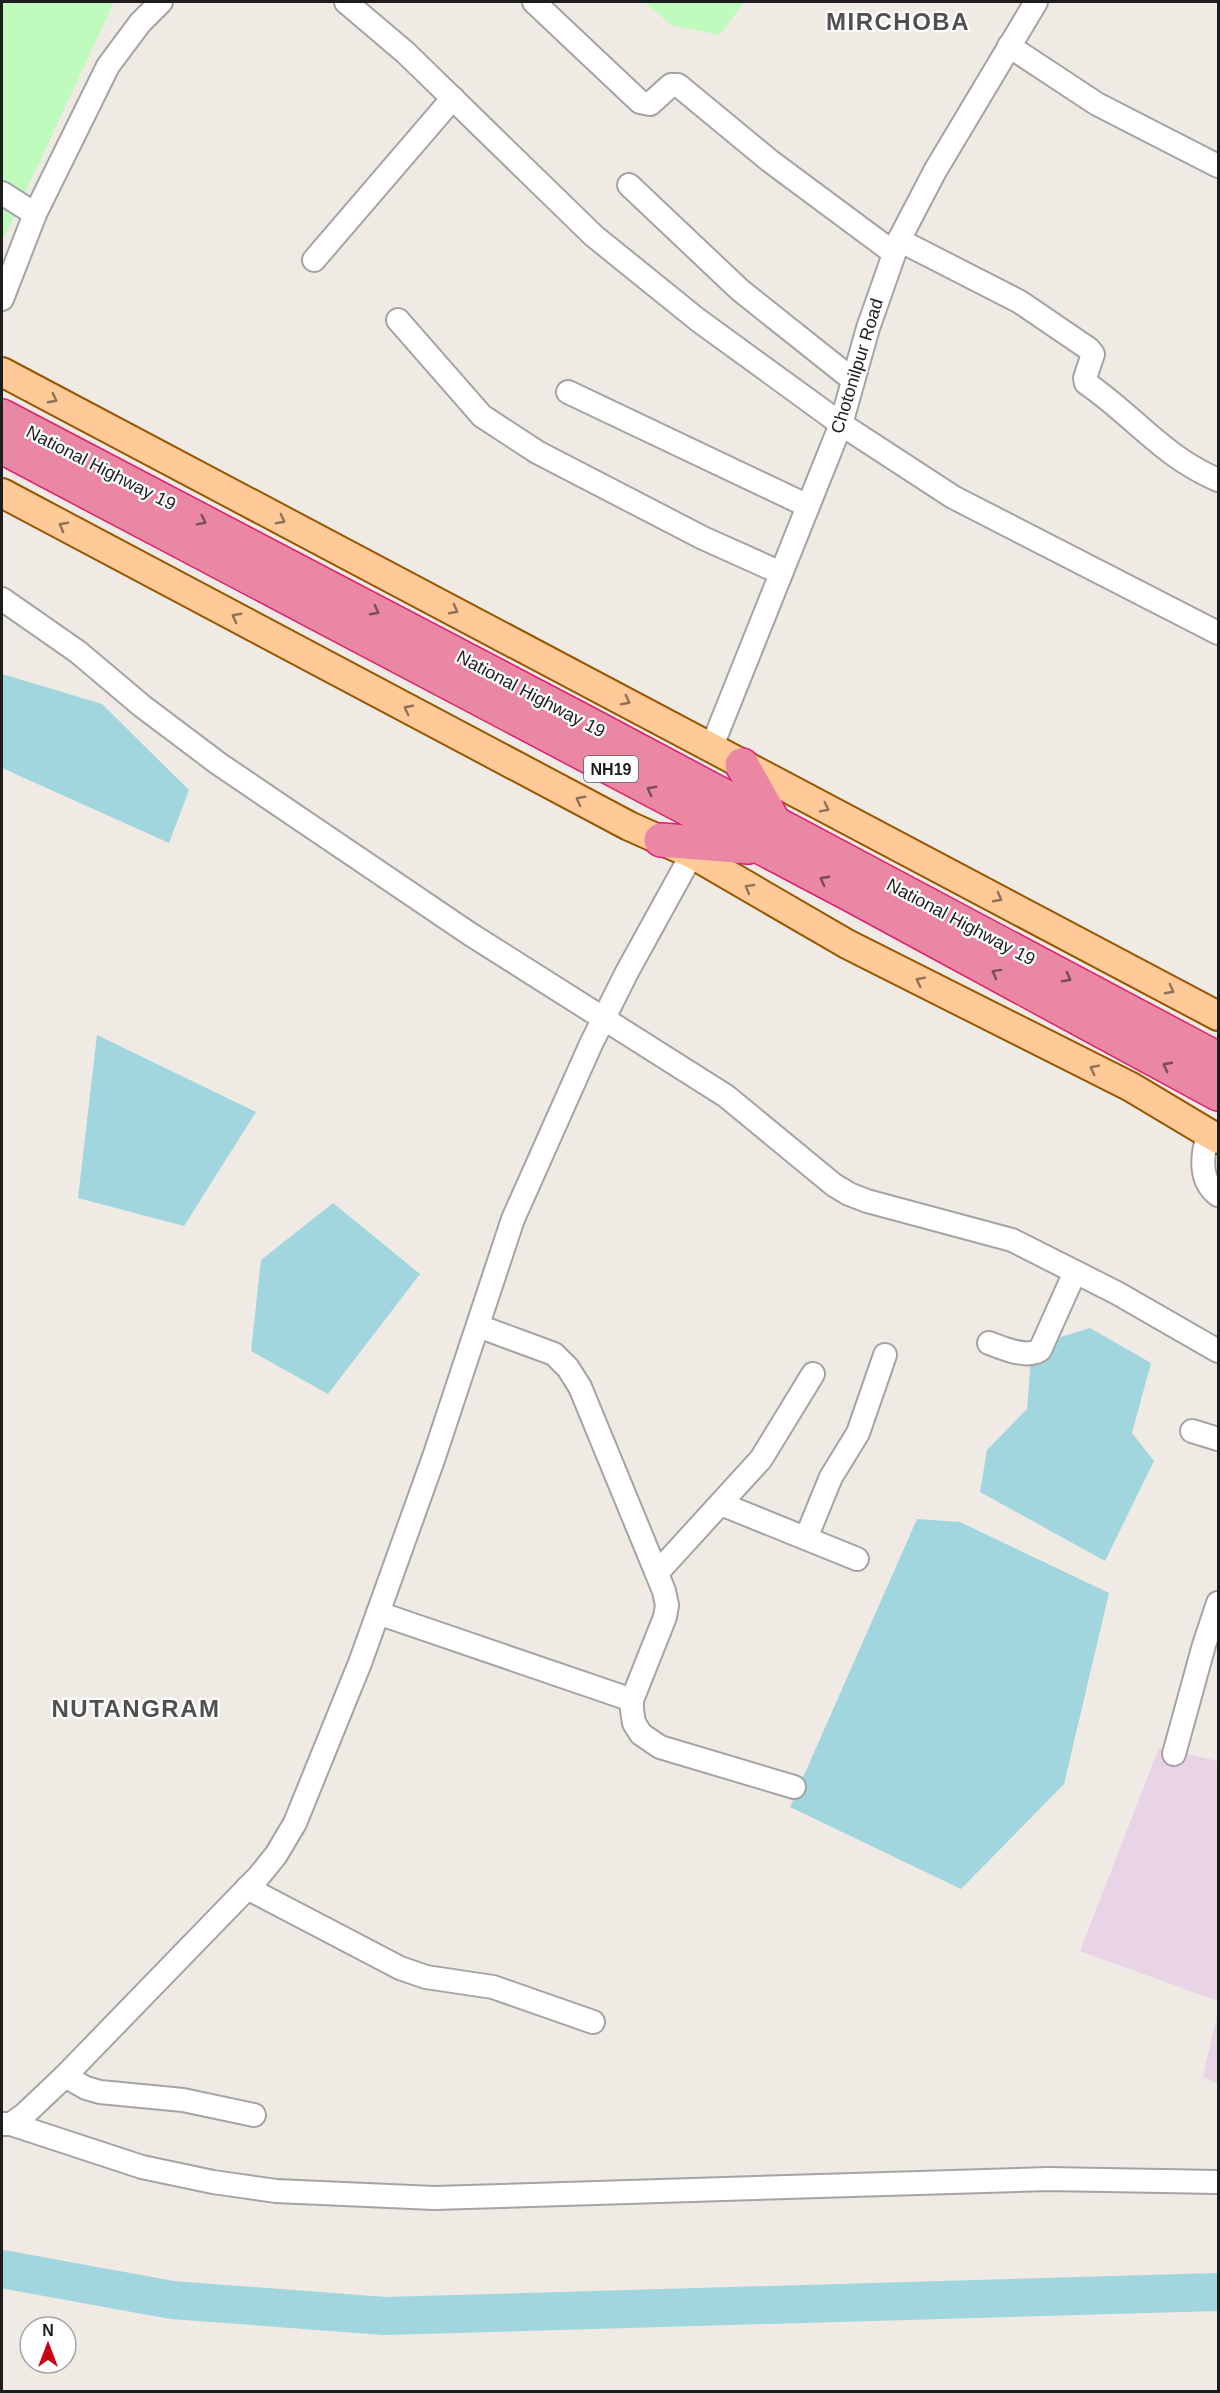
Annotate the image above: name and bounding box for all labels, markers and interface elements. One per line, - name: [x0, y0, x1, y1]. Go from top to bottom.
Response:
- district label: MIRCHOBA: [826, 8, 970, 35]
- street label: Chotonilpur Road: [827, 296, 887, 436]
- one-way arrow: [47, 392, 58, 403]
- street label: National Highway 19: [23, 422, 179, 514]
- one-way arrow: [275, 512, 286, 524]
- one-way arrow: [196, 514, 207, 525]
- one-way arrow: [59, 522, 70, 533]
- one-way arrow: [448, 603, 459, 615]
- one-way arrow: [369, 604, 379, 615]
- one-way arrow: [231, 613, 242, 624]
- street label: National Highway 19: [453, 646, 609, 742]
- one-way arrow: [620, 694, 631, 706]
- one-way arrow: [403, 704, 414, 716]
- road number: NH19: [584, 756, 638, 782]
- one-way arrow: [647, 786, 658, 797]
- one-way arrow: [576, 796, 586, 807]
- one-way arrow: [819, 801, 829, 812]
- street label: National Highway 19: [883, 874, 1039, 970]
- one-way arrow: [819, 876, 830, 888]
- one-way arrow: [745, 884, 755, 895]
- one-way arrow: [991, 891, 1002, 902]
- one-way arrow: [991, 969, 1002, 980]
- one-way arrow: [1060, 971, 1071, 983]
- one-way arrow: [916, 976, 927, 988]
- one-way arrow: [1164, 983, 1174, 994]
- one-way arrow: [1163, 1062, 1173, 1073]
- one-way arrow: [1090, 1065, 1101, 1076]
- district label: NUTANGRAM: [51, 1695, 221, 1722]
- north arrow: [18, 2315, 78, 2375]
- text: N: [42, 2322, 54, 2339]

